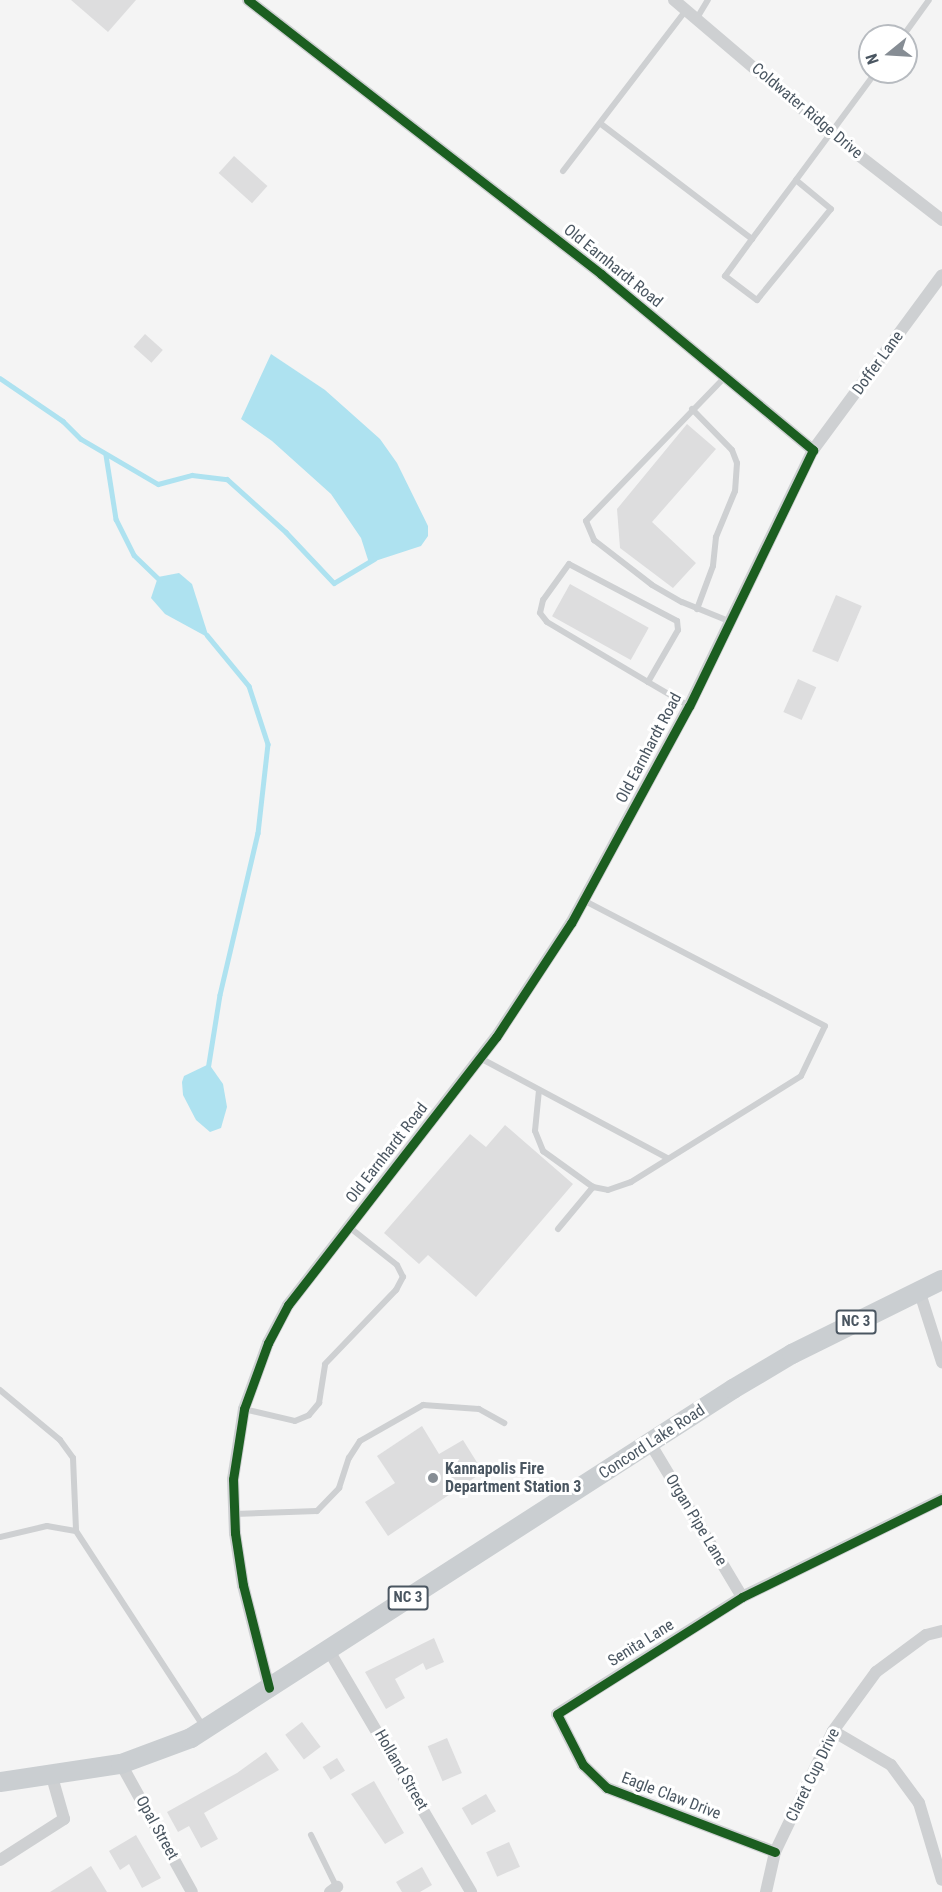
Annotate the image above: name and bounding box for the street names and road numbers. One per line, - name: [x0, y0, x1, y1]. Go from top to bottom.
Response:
- street label: Coldwater Ridge Drive: [748, 59, 866, 163]
- street label: Old Earnhardt Road: [560, 220, 666, 312]
- street label: Doffer Lane: [849, 328, 907, 398]
- street label: Old Earnhardt Road: [612, 690, 686, 806]
- street label: Old Earnhardt Road: [342, 1099, 432, 1207]
- road number: NC 3: [835, 1310, 877, 1334]
- street label: Concord Lake Road: [596, 1401, 708, 1483]
- street label: Organ Pipe Lane: [661, 1471, 731, 1569]
- road number: NC 3: [387, 1586, 429, 1610]
- street label: Senita Lane: [605, 1615, 677, 1671]
- street label: Claret Cup Drive: [782, 1725, 844, 1825]
- street label: Holland Street: [370, 1726, 432, 1814]
- street label: Eagle Claw Drive: [619, 1768, 723, 1824]
- street label: Opal Street: [132, 1793, 182, 1863]

